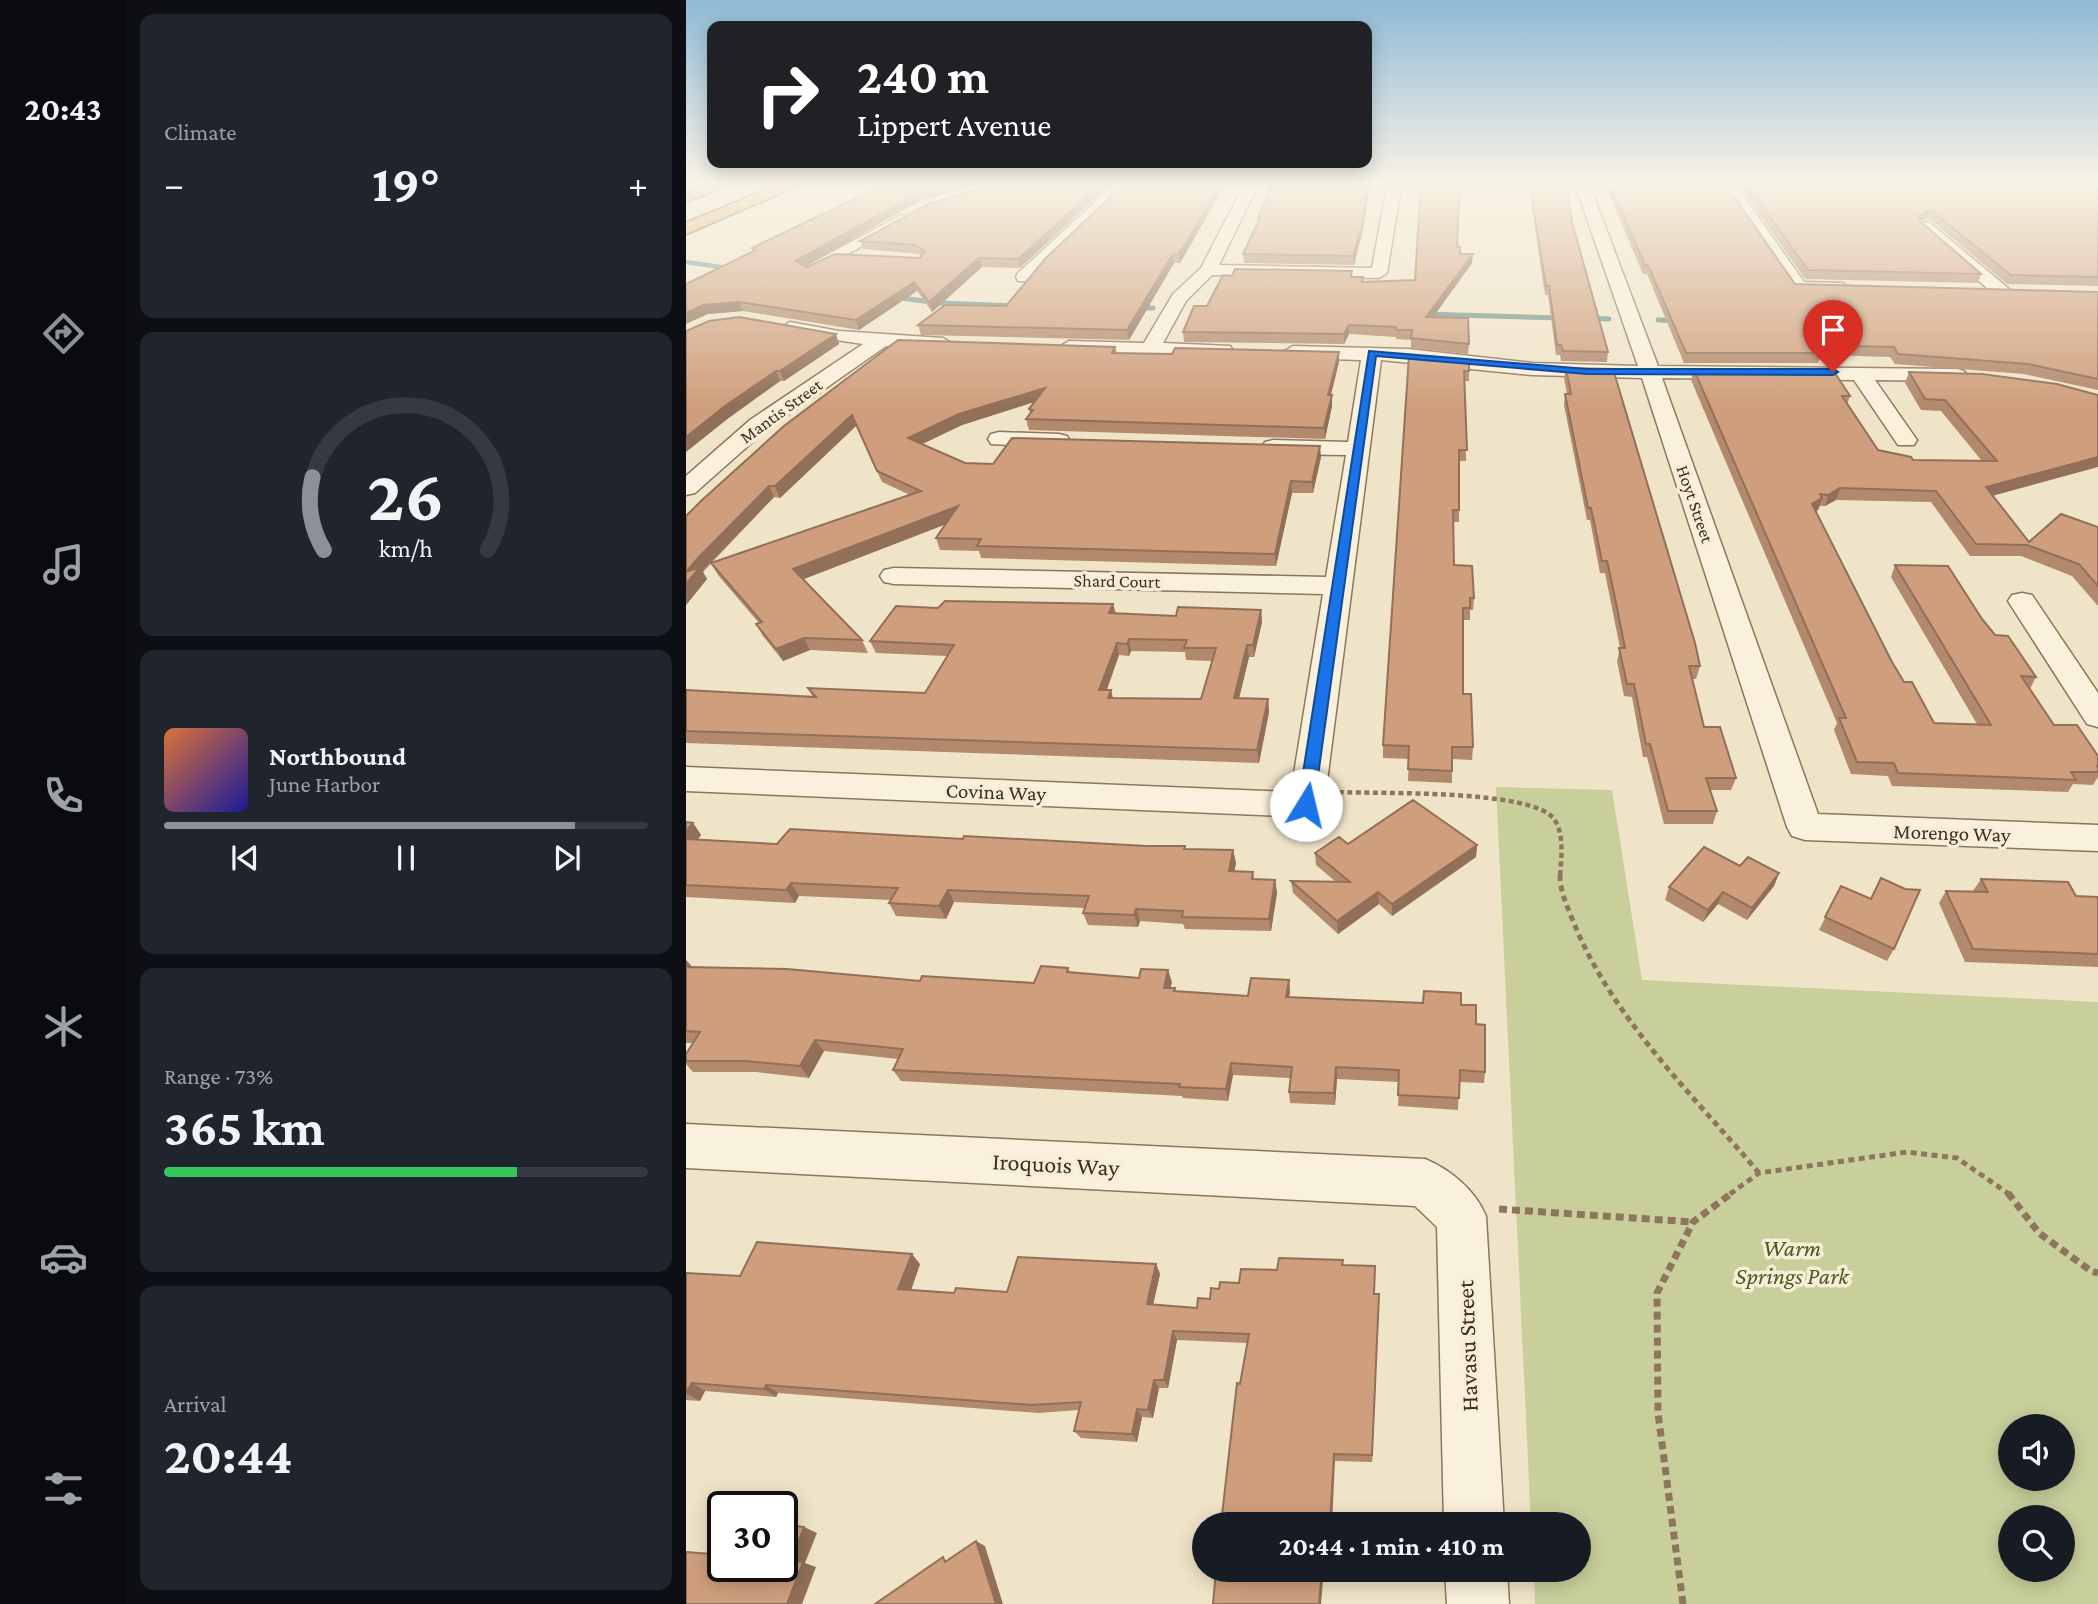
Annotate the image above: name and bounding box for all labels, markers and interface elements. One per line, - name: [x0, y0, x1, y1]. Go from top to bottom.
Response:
- icon: right: [742, 49, 833, 140]
- text: 240 m: [857, 49, 989, 104]
- text: 20:43: [24, 91, 102, 127]
- text: Lippert Avenue: [857, 107, 1051, 143]
- text: Climate: [164, 119, 236, 145]
- text: 19°: [372, 154, 440, 212]
- text: −: [164, 163, 184, 205]
- text: +: [628, 163, 648, 205]
- pin: [1803, 300, 1863, 372]
- icon: directions: [39, 309, 88, 358]
- icon: arrive: [1814, 311, 1852, 349]
- street label: Mantis Street: [736, 374, 827, 447]
- text: 26: [368, 455, 444, 536]
- street label: Hoyt Street: [1672, 463, 1718, 546]
- text: km/h: [379, 535, 433, 562]
- icon: music: [39, 540, 88, 589]
- street label: Shard Court: [1074, 570, 1162, 592]
- text: Northbound: [269, 742, 406, 771]
- position arrow: [1269, 768, 1343, 842]
- icon: phone: [39, 771, 88, 820]
- text: June Harbor: [269, 771, 380, 797]
- street label: Covina Way: [945, 778, 1047, 806]
- street label: Morengo Way: [1893, 819, 2011, 847]
- icon: previous: [226, 839, 264, 877]
- icon: pause: [387, 839, 425, 877]
- icon: next: [548, 839, 586, 877]
- icon: climate: [39, 1002, 88, 1051]
- text: Range · 73%: [164, 1063, 273, 1089]
- text: 365 km: [164, 1098, 325, 1156]
- street label: Iroquois Way: [992, 1147, 1121, 1181]
- icon: car: [39, 1233, 88, 1282]
- park label: Warm Springs Park: [1735, 1234, 1850, 1289]
- street label: Havasu Street: [1451, 1279, 1483, 1412]
- text: Arrival: [164, 1391, 227, 1417]
- map controls: [1998, 1414, 2075, 1582]
- button: sound: [1998, 1414, 2075, 1491]
- text: 20:44: [164, 1426, 293, 1484]
- icon: filters: [39, 1464, 88, 1513]
- speed limit sign: 30: [707, 1491, 798, 1582]
- button: search: [1998, 1505, 2075, 1582]
- text: 20:44 · 1 min · 410 m: [1279, 1532, 1504, 1561]

